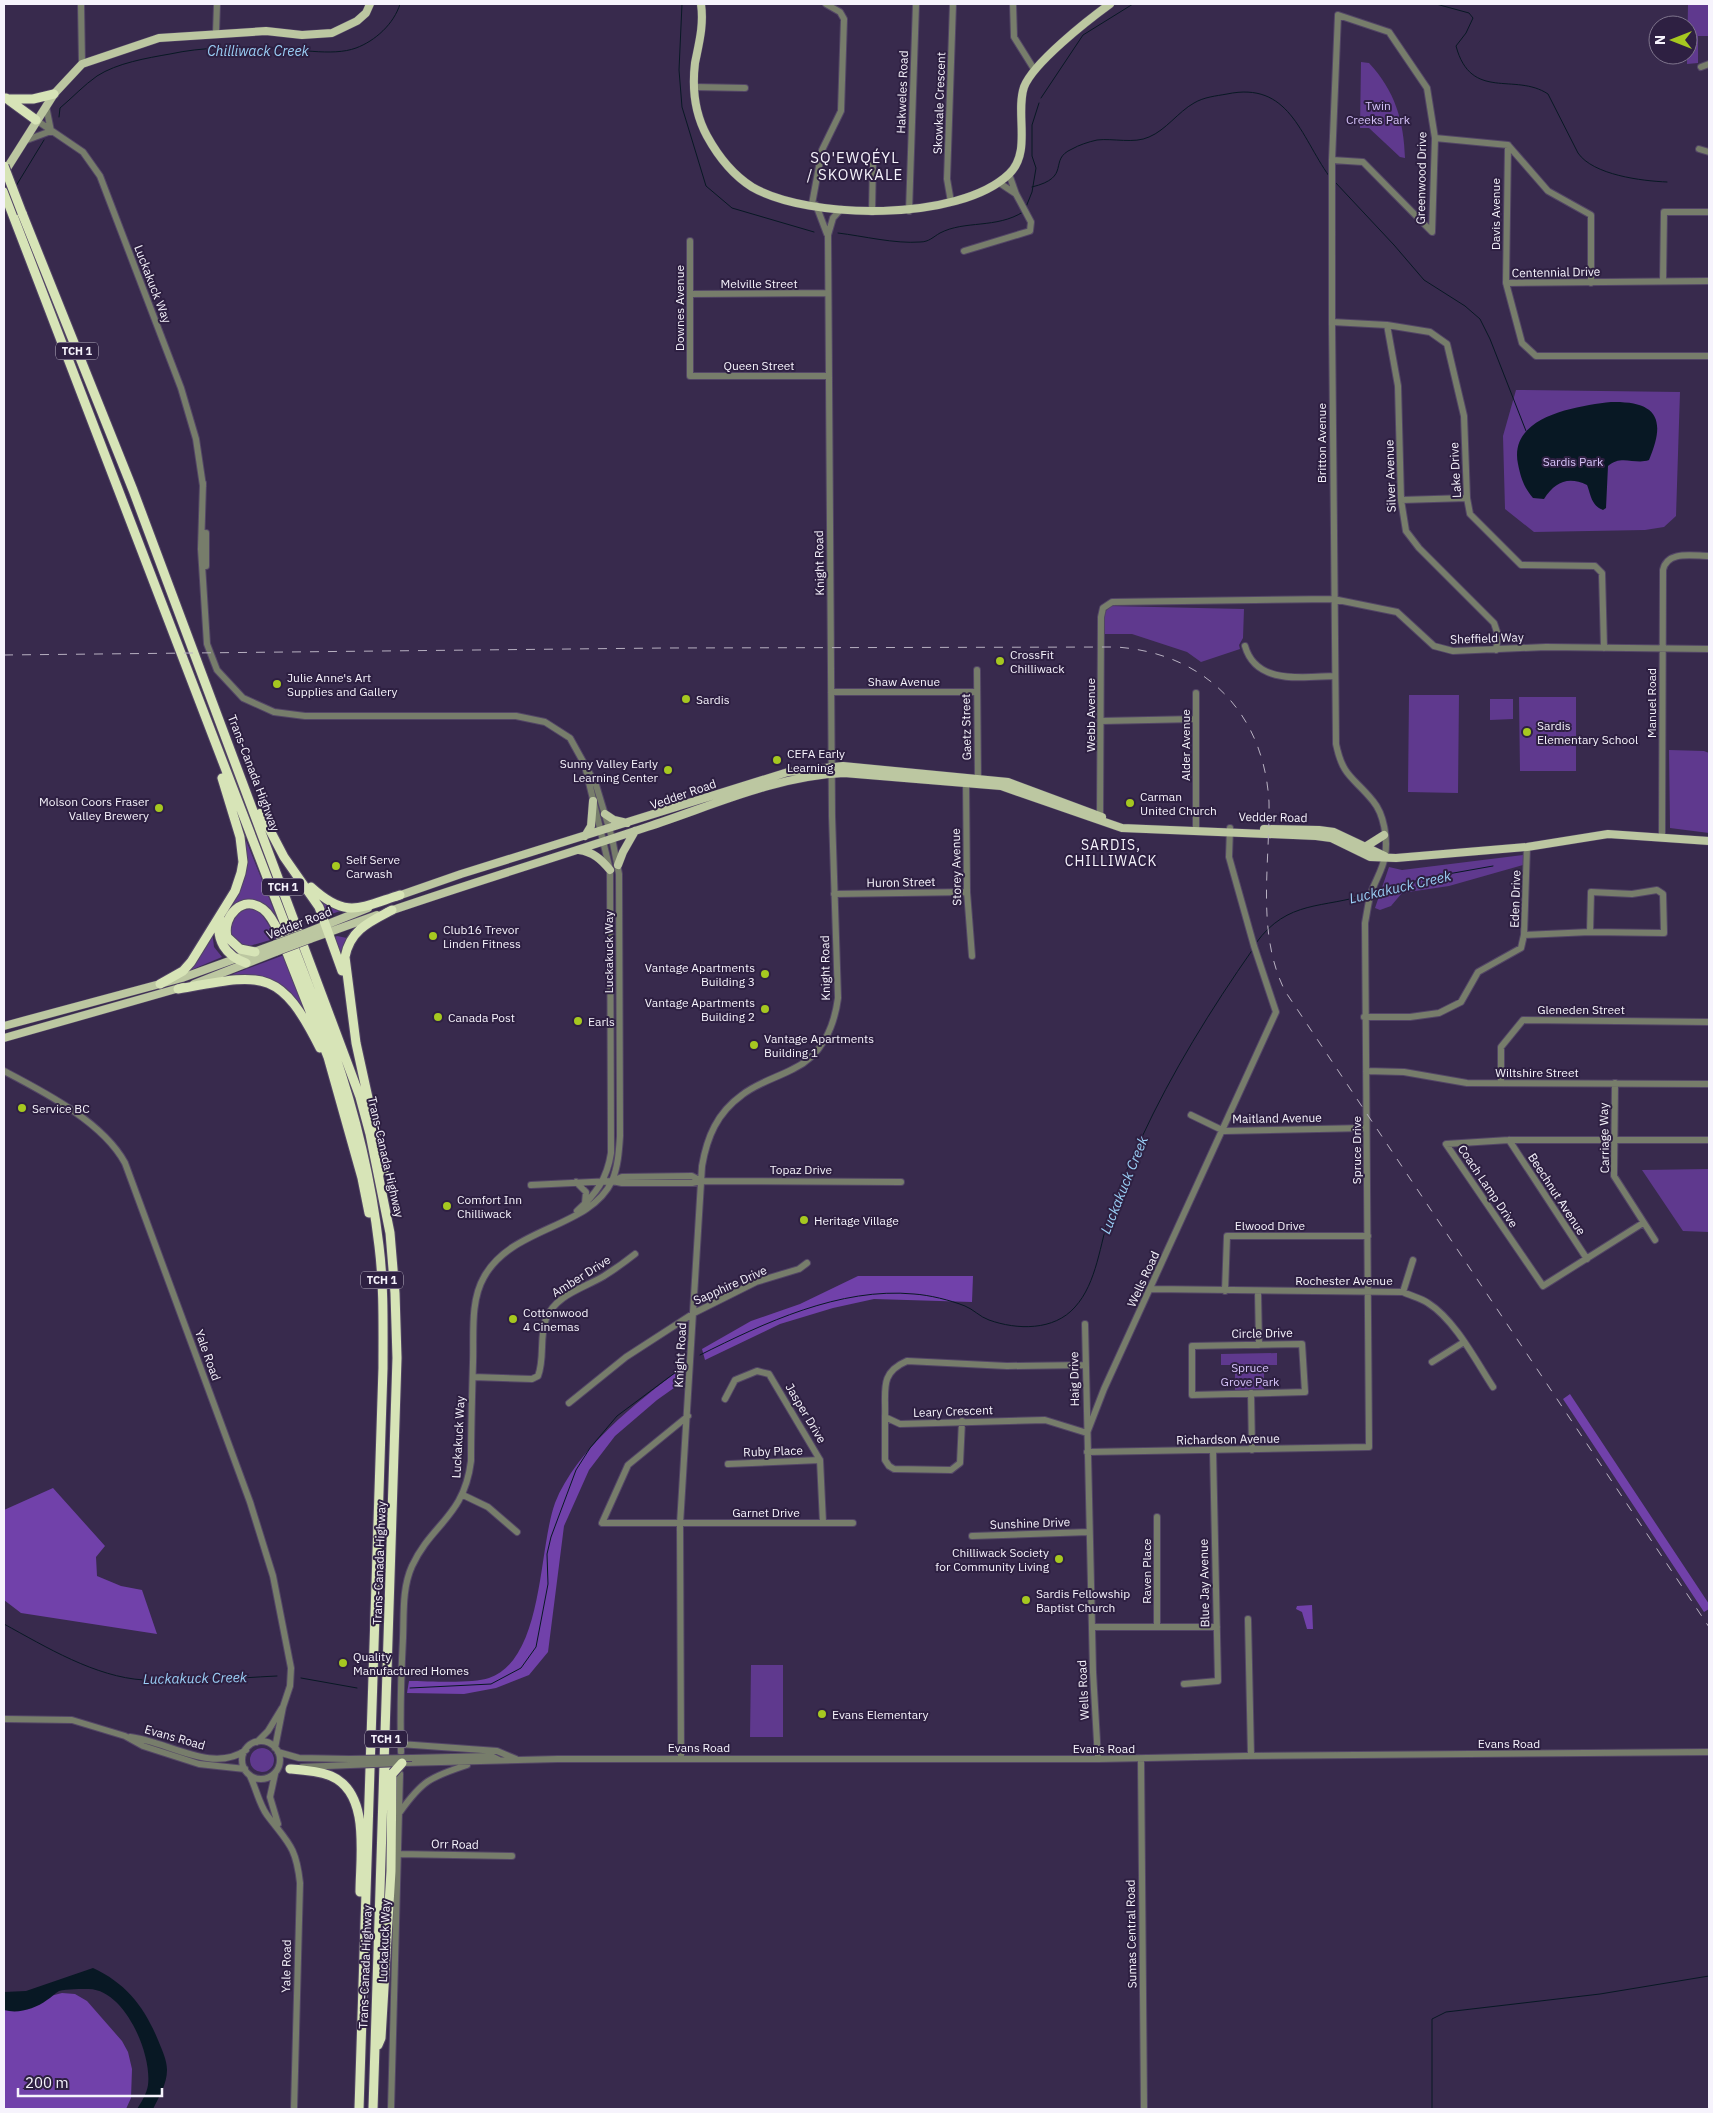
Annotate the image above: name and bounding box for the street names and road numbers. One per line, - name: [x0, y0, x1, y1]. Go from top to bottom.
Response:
- street label: Hakweles Road: [893, 50, 911, 134]
- street label: Skowkale Crescent: [930, 52, 948, 154]
- street label: Greenwood Drive: [1413, 131, 1429, 225]
- street label: Davis Avenue: [1488, 178, 1503, 250]
- street label: Luckakuck Way: [131, 243, 175, 325]
- street label: Centennial Drive: [1512, 264, 1601, 280]
- street label: Downes Avenue: [672, 265, 687, 351]
- street label: Melville Street: [720, 276, 798, 291]
- road number: TCH 1: [56, 342, 98, 360]
- street label: Queen Street: [723, 358, 795, 373]
- street label: Britton Avenue: [1314, 403, 1329, 483]
- street label: Silver Avenue: [1381, 439, 1399, 513]
- street label: Lake Drive: [1446, 441, 1464, 498]
- street label: Knight Road: [811, 530, 827, 596]
- street label: Sheffield Way: [1450, 629, 1524, 647]
- street label: Manuel Road: [1644, 668, 1659, 738]
- street label: Shaw Avenue: [868, 674, 941, 689]
- street label: Webb Avenue: [1083, 678, 1098, 752]
- street label: Gaetz Street: [958, 693, 974, 761]
- street label: Alder Avenue: [1178, 709, 1193, 781]
- street label: Trans-Canada Highway: [225, 712, 283, 834]
- street label: Vedder Road: [648, 776, 718, 812]
- street label: Vedder Road: [1238, 809, 1308, 825]
- street label: Storey Avenue: [948, 828, 964, 906]
- street label: Eden Drive: [1506, 869, 1524, 928]
- street label: Huron Street: [866, 874, 936, 890]
- road number: TCH 1: [262, 879, 304, 896]
- street label: Vedder Road: [264, 904, 334, 942]
- street label: Luckakuck Way: [601, 911, 616, 993]
- street label: Knight Road: [817, 935, 833, 1001]
- street label: Gleneden Street: [1537, 1002, 1625, 1017]
- street label: Wiltshire Street: [1495, 1065, 1579, 1080]
- street label: Trans-Canada Highway: [365, 1095, 407, 1219]
- street label: Carriage Way: [1596, 1103, 1612, 1173]
- street label: Maitland Avenue: [1232, 1110, 1322, 1126]
- street label: Spruce Drive: [1349, 1115, 1364, 1184]
- street label: Coach Lamp Drive: [1455, 1142, 1522, 1231]
- street label: Beechnut Avenue: [1525, 1150, 1589, 1238]
- street label: Topaz Drive: [770, 1162, 833, 1177]
- street label: Elwood Drive: [1235, 1218, 1306, 1233]
- street label: Wells Road: [1124, 1249, 1162, 1309]
- street label: Amber Drive: [549, 1252, 614, 1300]
- street label: Sapphire Drive: [691, 1262, 769, 1308]
- road number: TCH 1: [361, 1272, 403, 1288]
- street label: Rochester Avenue: [1295, 1273, 1393, 1288]
- street label: Knight Road: [671, 1322, 689, 1388]
- street label: Circle Drive: [1231, 1325, 1293, 1341]
- street label: Yale Road: [192, 1327, 224, 1383]
- street label: Haig Drive: [1066, 1351, 1082, 1407]
- street label: Jasper Drive: [782, 1380, 830, 1446]
- street label: Luckakuck Way: [448, 1395, 468, 1479]
- street label: Leary Crescent: [913, 1402, 993, 1420]
- street label: Richardson Avenue: [1176, 1431, 1280, 1447]
- street label: Ruby Place: [743, 1442, 804, 1460]
- street label: Trans-Canada Highway: [369, 1501, 389, 1625]
- street label: Garnet Drive: [732, 1505, 800, 1520]
- street label: Sunshine Drive: [990, 1514, 1071, 1532]
- street label: Raven Place: [1139, 1538, 1154, 1604]
- street label: Blue Jay Avenue: [1196, 1538, 1212, 1627]
- street label: Wells Road: [1074, 1660, 1092, 1720]
- street label: Evans Road: [143, 1721, 207, 1753]
- road number: TCH 1: [365, 1730, 407, 1748]
- street label: Evans Road: [1478, 1736, 1540, 1751]
- street label: Evans Road: [668, 1740, 730, 1755]
- street label: Evans Road: [1073, 1741, 1135, 1756]
- street label: Orr Road: [431, 1836, 479, 1852]
- street label: Sumas Central Road: [1123, 1879, 1139, 1989]
- street label: Luckakuck Way: [375, 1899, 393, 1983]
- street label: Trans-Canada Highway: [355, 1905, 375, 2029]
- street label: Yale Road: [278, 1939, 294, 1993]

